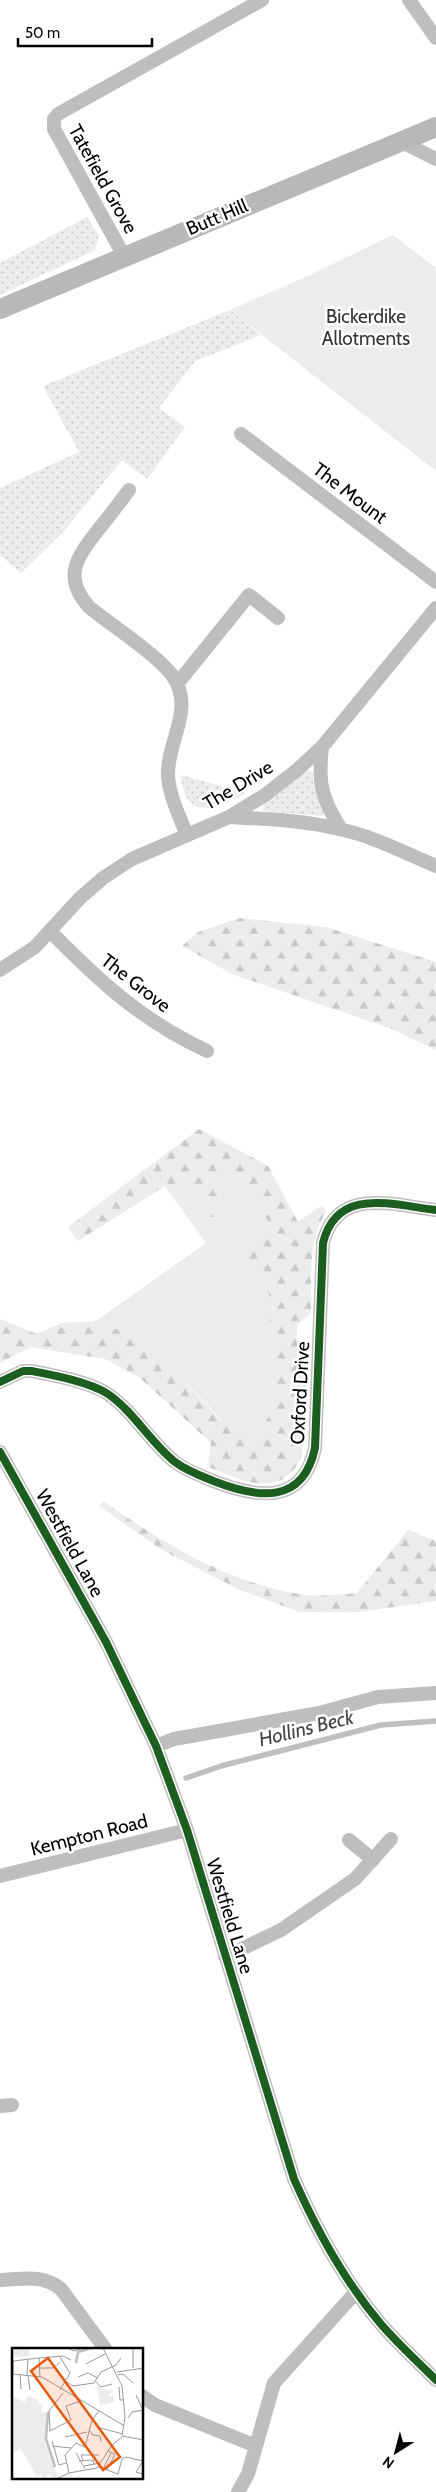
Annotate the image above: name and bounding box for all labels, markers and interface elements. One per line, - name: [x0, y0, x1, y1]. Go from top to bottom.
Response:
- scale bar: [18, 15, 151, 47]
- text: 50 m: [25, 24, 60, 42]
- street label: Tatefield Grove: [64, 121, 142, 238]
- street label: Butt Hill: [183, 194, 252, 240]
- park label: Bickerdike Allotments: [322, 305, 410, 350]
- street label: The Mount: [308, 458, 392, 529]
- street label: The Drive: [199, 755, 277, 815]
- street label: The Grove: [97, 949, 176, 1017]
- street label: Oxford Drive: [286, 1341, 314, 1445]
- street label: Westfield Lane: [31, 1485, 109, 1601]
- water label: Hollins Beck: [256, 1704, 357, 1751]
- street label: Kempton Road: [28, 1809, 150, 1861]
- street label: Westfield Lane: [202, 1856, 259, 1977]
- inset map: [12, 2348, 144, 2480]
- north arrow: [371, 2427, 421, 2477]
- text: N: [379, 2452, 398, 2473]

